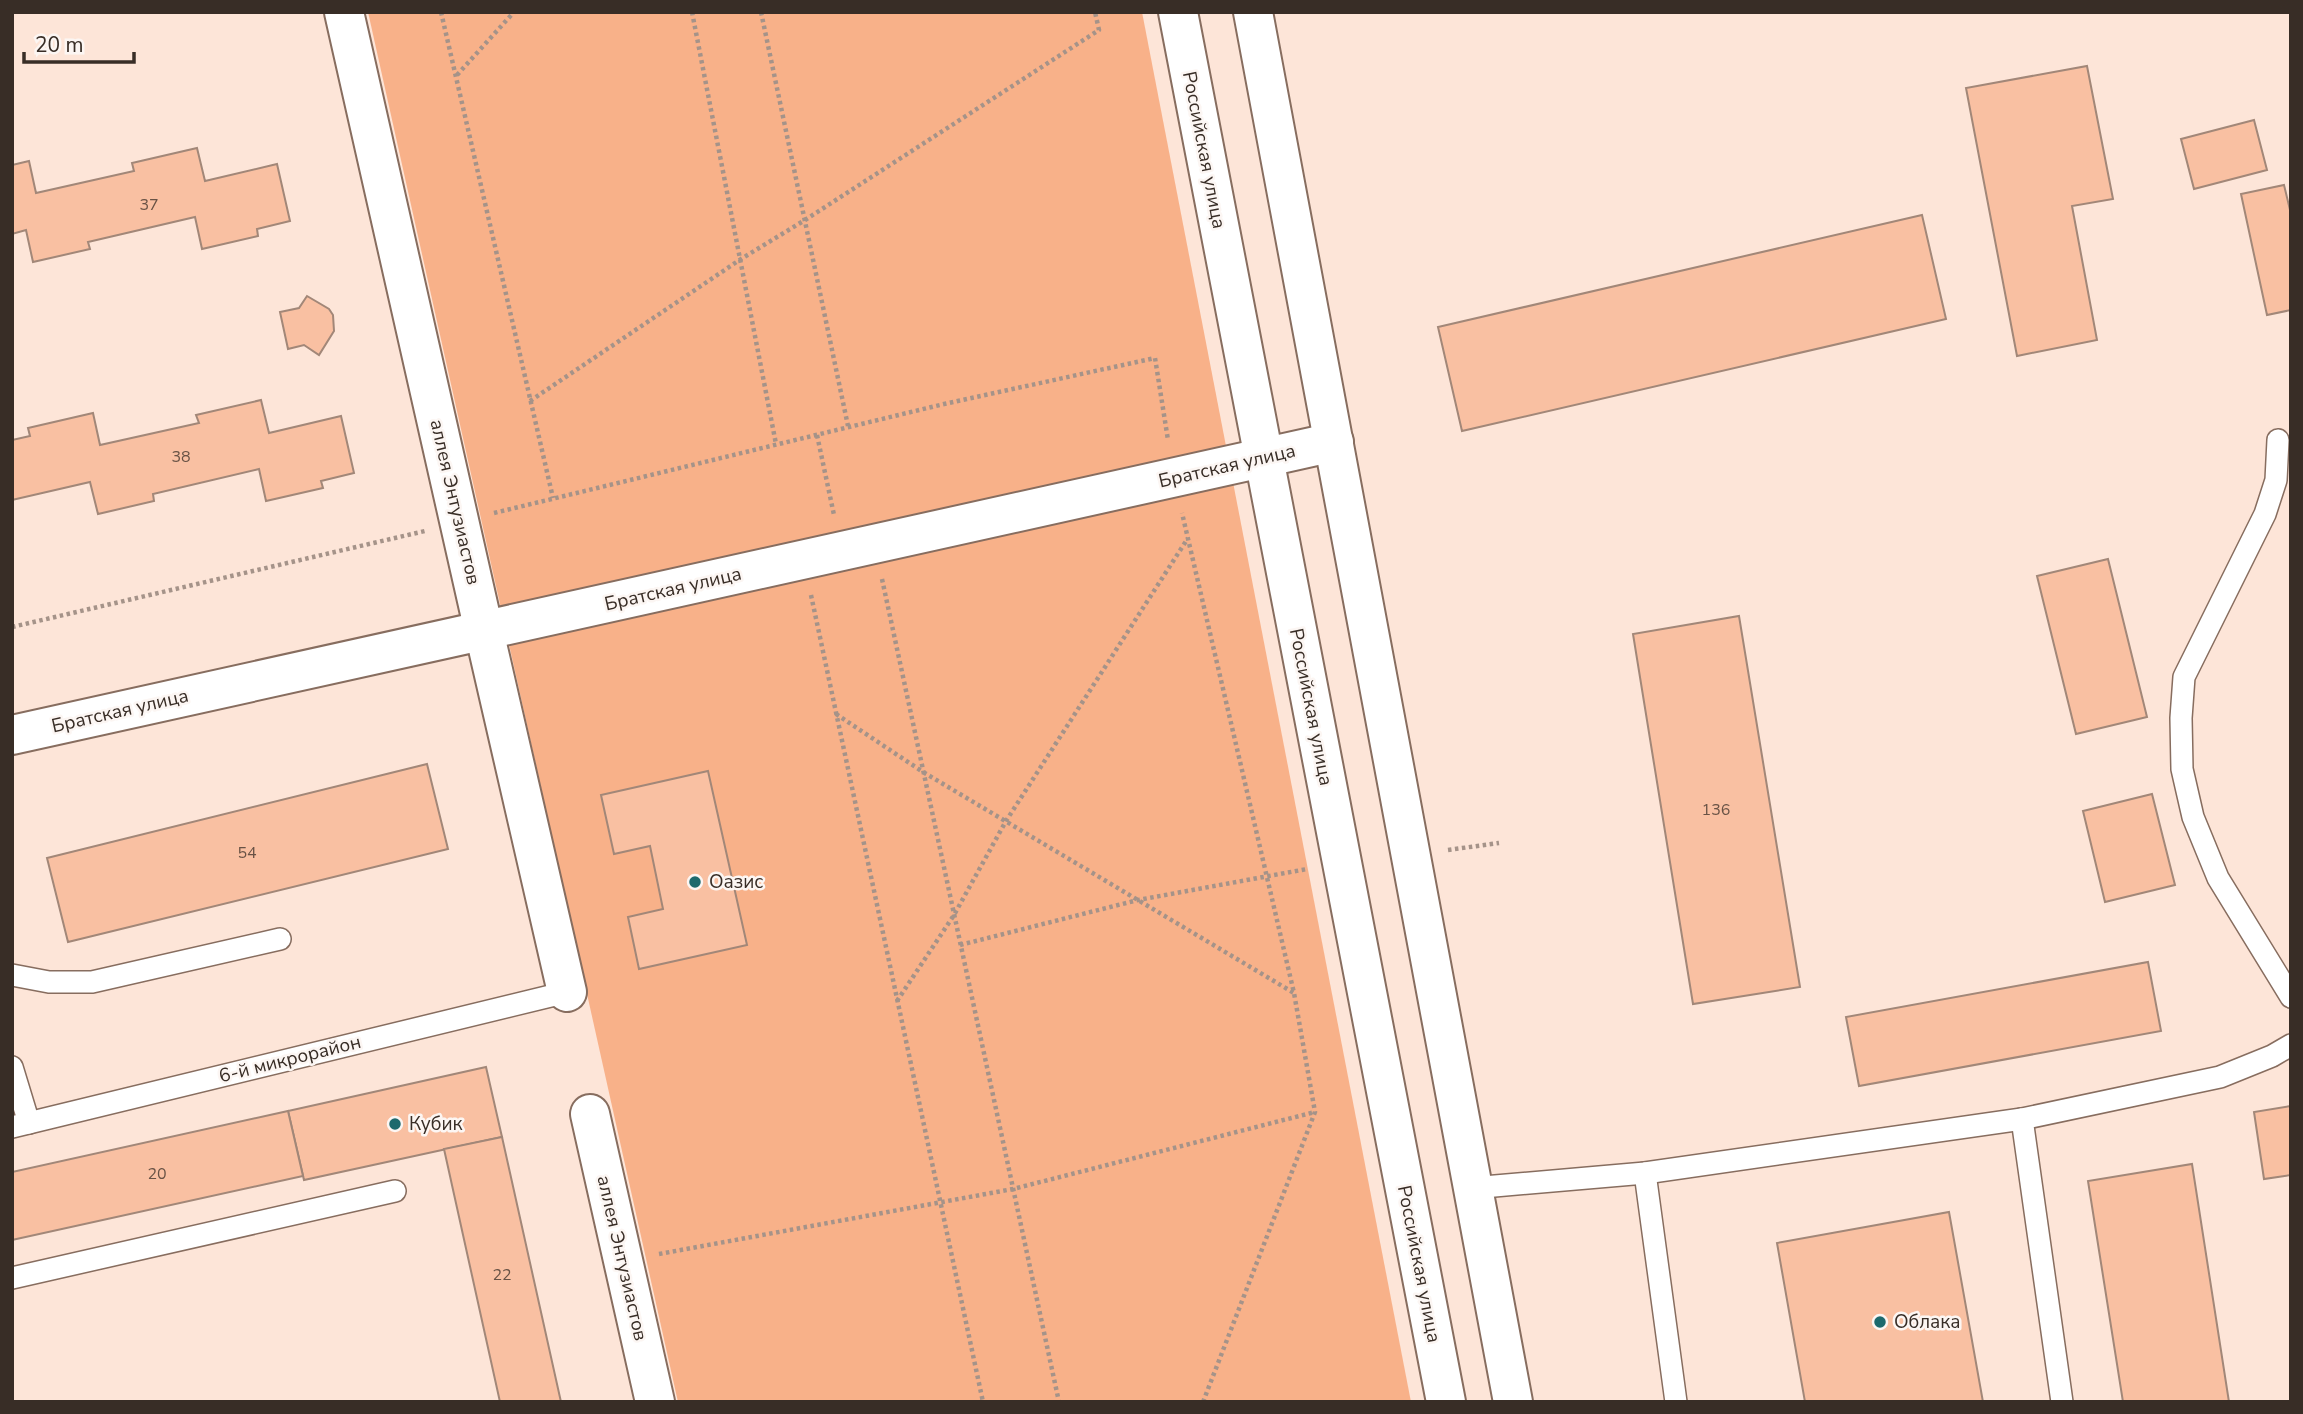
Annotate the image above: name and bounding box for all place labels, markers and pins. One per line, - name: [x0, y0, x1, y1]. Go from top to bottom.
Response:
- place label: Оазис: [709, 869, 763, 895]
- marker: Оазис: [687, 874, 703, 890]
- place label: Кубик: [409, 1111, 463, 1137]
- marker: Кубик: [387, 1116, 403, 1132]
- place label: Облака: [1894, 1309, 1961, 1335]
- marker: Облака: [1872, 1314, 1888, 1330]

